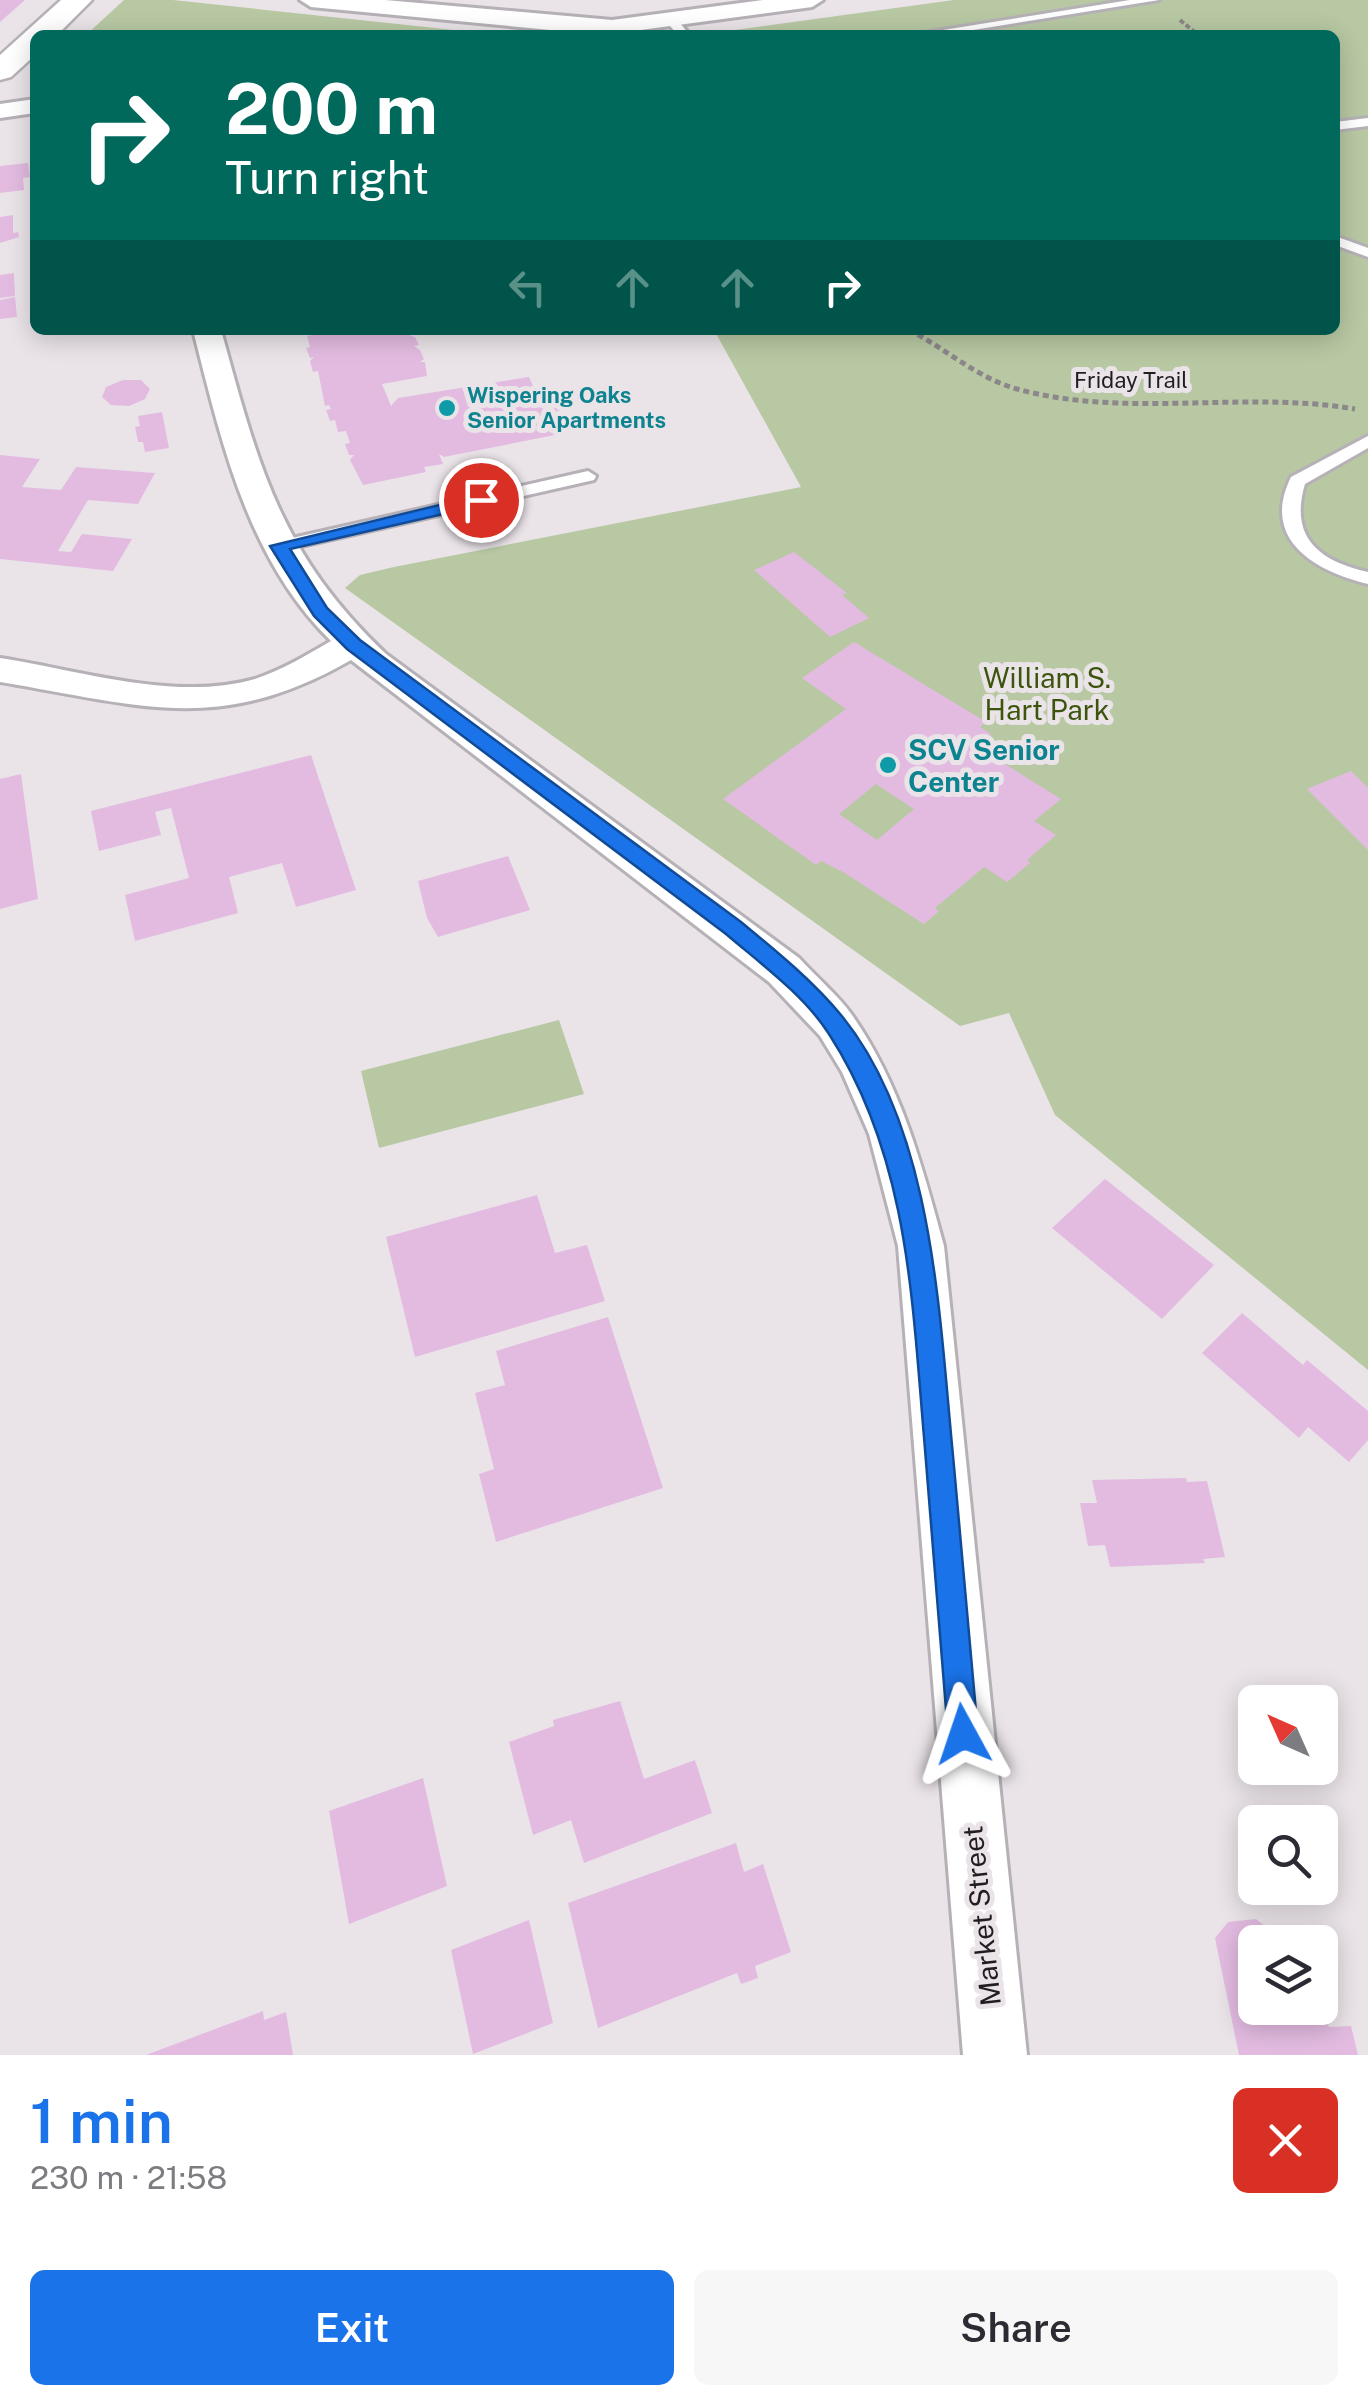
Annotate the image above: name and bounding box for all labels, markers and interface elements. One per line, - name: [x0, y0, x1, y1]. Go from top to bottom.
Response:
- text: 200 m: [225, 67, 438, 150]
- icon: right: [60, 70, 190, 200]
- text: Turn right: [225, 151, 429, 204]
- icon: left: [500, 260, 555, 315]
- icon: ahead: [605, 260, 660, 315]
- icon: ahead: [710, 260, 765, 315]
- icon: right: [815, 260, 870, 315]
- street label: Friday Trail: [1074, 367, 1188, 393]
- place label: Wispering Oaks Senior Apartments: [467, 382, 666, 433]
- marker: Wispering Oaks Senior Apartments: [436, 397, 458, 419]
- pin: [439, 458, 524, 543]
- icon: arrive: [454, 473, 509, 528]
- park label: William S. Hart Park: [983, 661, 1111, 726]
- place label: SCV Senior Center: [908, 733, 1060, 798]
- marker: SCV Senior Center: [877, 754, 899, 776]
- position arrow: [911, 1682, 1015, 1786]
- north arrow: [1238, 1685, 1338, 1785]
- map controls: [1238, 1685, 1338, 2025]
- button: search: [1238, 1805, 1338, 1905]
- street label: Market Street: [955, 1824, 1007, 2008]
- button: layers: [1238, 1925, 1338, 2025]
- text: 1 min: [30, 2086, 173, 2157]
- button: close: [1233, 2088, 1338, 2193]
- text: 230 m · 21:58: [30, 2159, 227, 2196]
- button: Exit: [30, 2270, 674, 2385]
- button: Share: [694, 2270, 1338, 2385]

